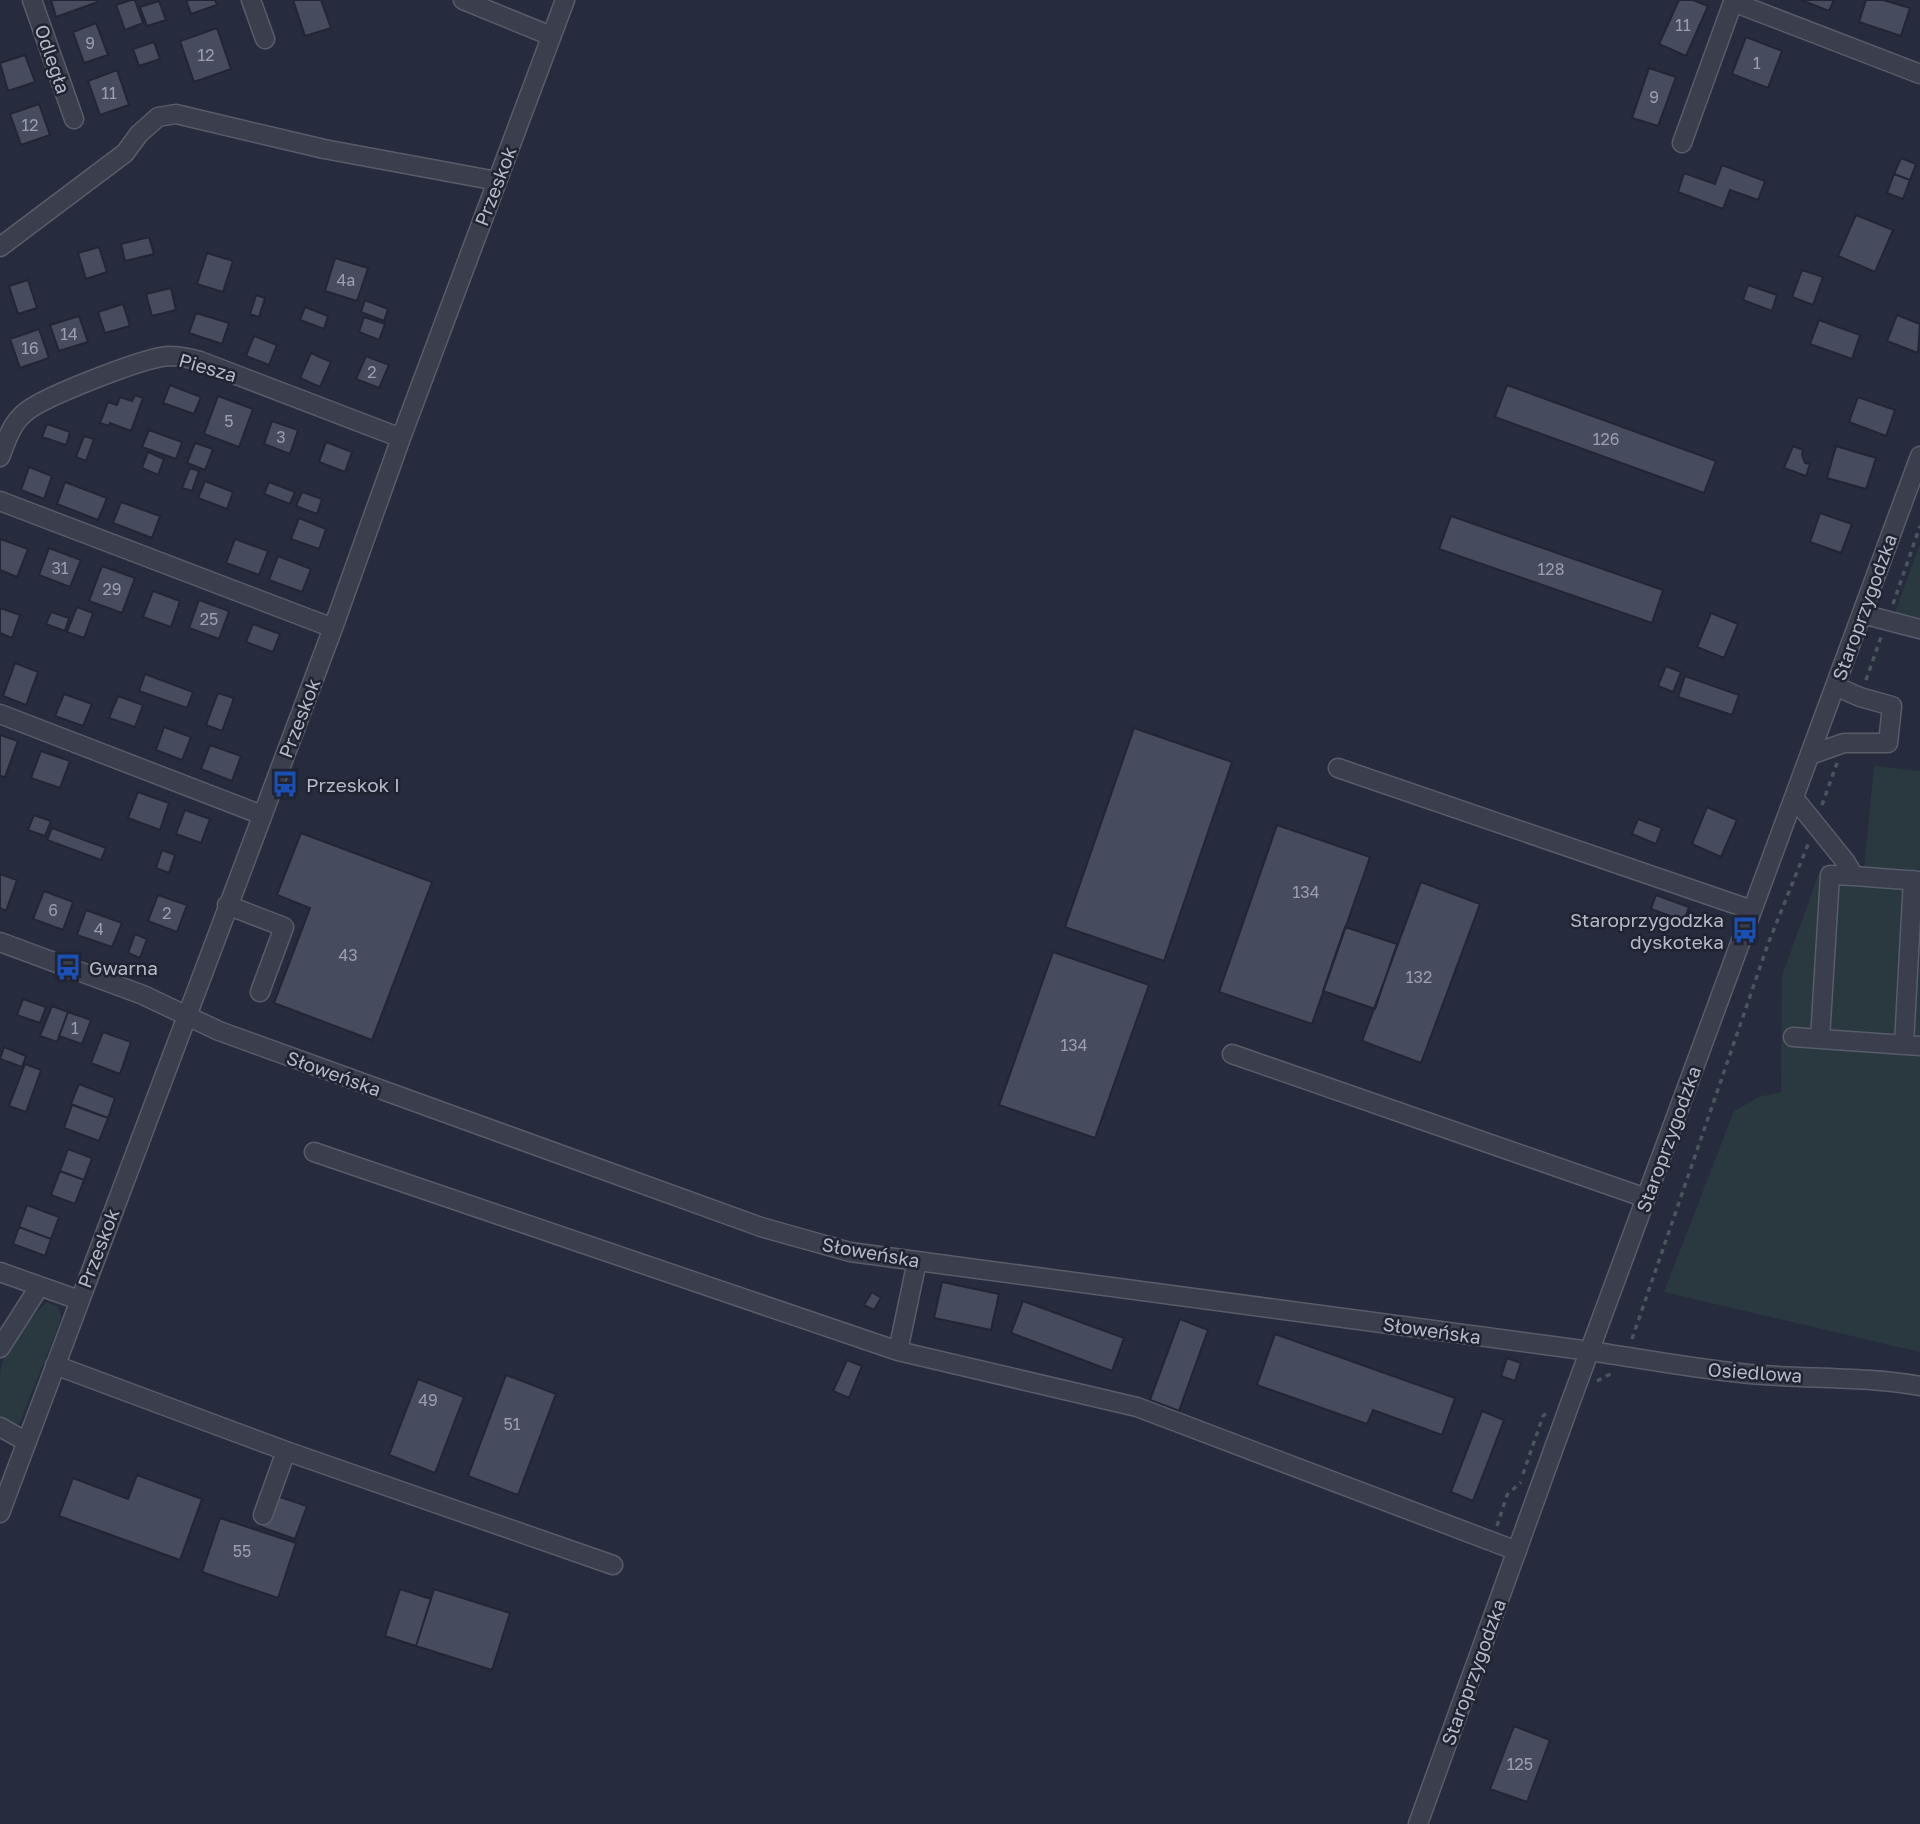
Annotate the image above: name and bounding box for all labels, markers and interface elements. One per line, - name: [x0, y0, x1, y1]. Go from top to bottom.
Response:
- house number: 11: [1675, 15, 1691, 35]
- street label: Odległa: [30, 21, 76, 97]
- house number: 9: [85, 33, 95, 53]
- house number: 12: [197, 45, 215, 65]
- house number: 1: [1753, 53, 1761, 73]
- house number: 11: [101, 83, 117, 103]
- house number: 9: [1649, 87, 1659, 107]
- house number: 12: [21, 115, 39, 135]
- street label: Przeskok: [469, 143, 521, 229]
- house number: 4a: [337, 270, 355, 290]
- house number: 14: [60, 324, 78, 344]
- house number: 16: [21, 338, 39, 358]
- street label: Piesza: [176, 348, 240, 386]
- house number: 2: [367, 362, 377, 382]
- house number: 5: [224, 411, 234, 431]
- house number: 3: [276, 427, 286, 447]
- house number: 126: [1593, 429, 1619, 449]
- street label: Staroprzygodzka: [1827, 531, 1901, 683]
- house number: 31: [51, 558, 69, 578]
- house number: 128: [1538, 559, 1564, 579]
- house number: 29: [103, 579, 121, 599]
- house number: 25: [200, 609, 218, 629]
- street label: Przeskok: [273, 675, 325, 761]
- bus stop icon: Przeskok I: [270, 769, 300, 799]
- place label: Przeskok I: [306, 773, 400, 796]
- house number: 134: [1293, 882, 1319, 902]
- house number: 6: [48, 900, 58, 920]
- house number: 2: [162, 903, 172, 923]
- place label: Staroprzygodzka dyskoteka: [1570, 908, 1724, 953]
- bus stop icon: Staroprzygodzka dyskoteka: [1730, 915, 1760, 945]
- house number: 4: [94, 919, 104, 939]
- house number: 43: [338, 945, 358, 965]
- bus stop icon: Gwarna: [53, 952, 83, 982]
- place label: Gwarna: [89, 956, 158, 979]
- house number: 132: [1406, 967, 1432, 987]
- house number: 1: [71, 1018, 79, 1038]
- house number: 134: [1061, 1035, 1087, 1055]
- street label: Słoweńska: [284, 1045, 384, 1101]
- street label: Staroprzygodzka: [1631, 1063, 1705, 1215]
- street label: Przeskok: [72, 1205, 124, 1291]
- street label: Słoweńska: [820, 1232, 922, 1272]
- street label: Słoweńska: [1381, 1312, 1483, 1348]
- street label: Osiedlowa: [1707, 1357, 1803, 1387]
- house number: 49: [418, 1390, 438, 1410]
- house number: 51: [503, 1414, 521, 1434]
- house number: 55: [233, 1541, 251, 1561]
- street label: Staroprzygodzka: [1436, 1596, 1510, 1748]
- house number: 125: [1507, 1754, 1533, 1774]

